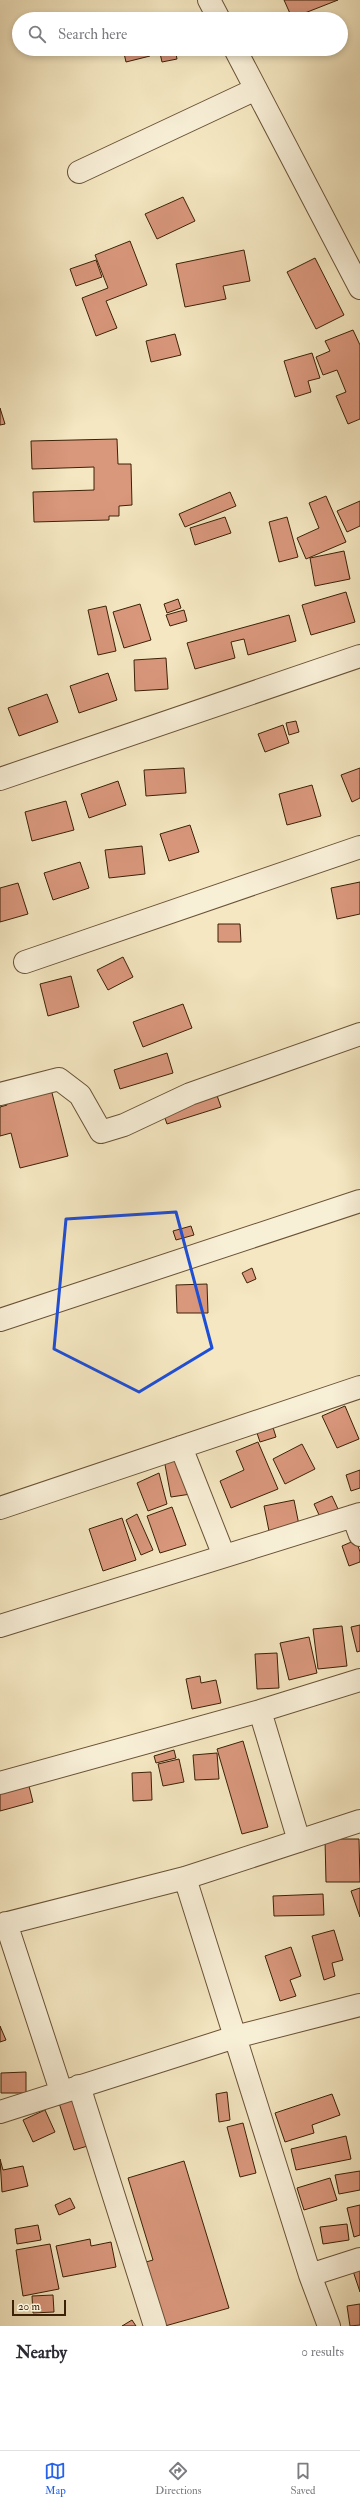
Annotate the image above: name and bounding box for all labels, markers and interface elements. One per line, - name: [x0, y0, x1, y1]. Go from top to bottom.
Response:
- search box: [12, 12, 348, 56]
- icon: search: [26, 23, 48, 45]
- text: Search here: [58, 25, 127, 44]
- scale bar: [12, 2298, 66, 2317]
- text: 20 m: [18, 2300, 40, 2313]
- text: Nearby: [16, 2342, 67, 2363]
- text: 0 results: [301, 2344, 344, 2360]
- tab: Map: [44, 2460, 66, 2497]
- tab: Directions: [155, 2460, 202, 2497]
- tab: Saved: [290, 2460, 316, 2497]

